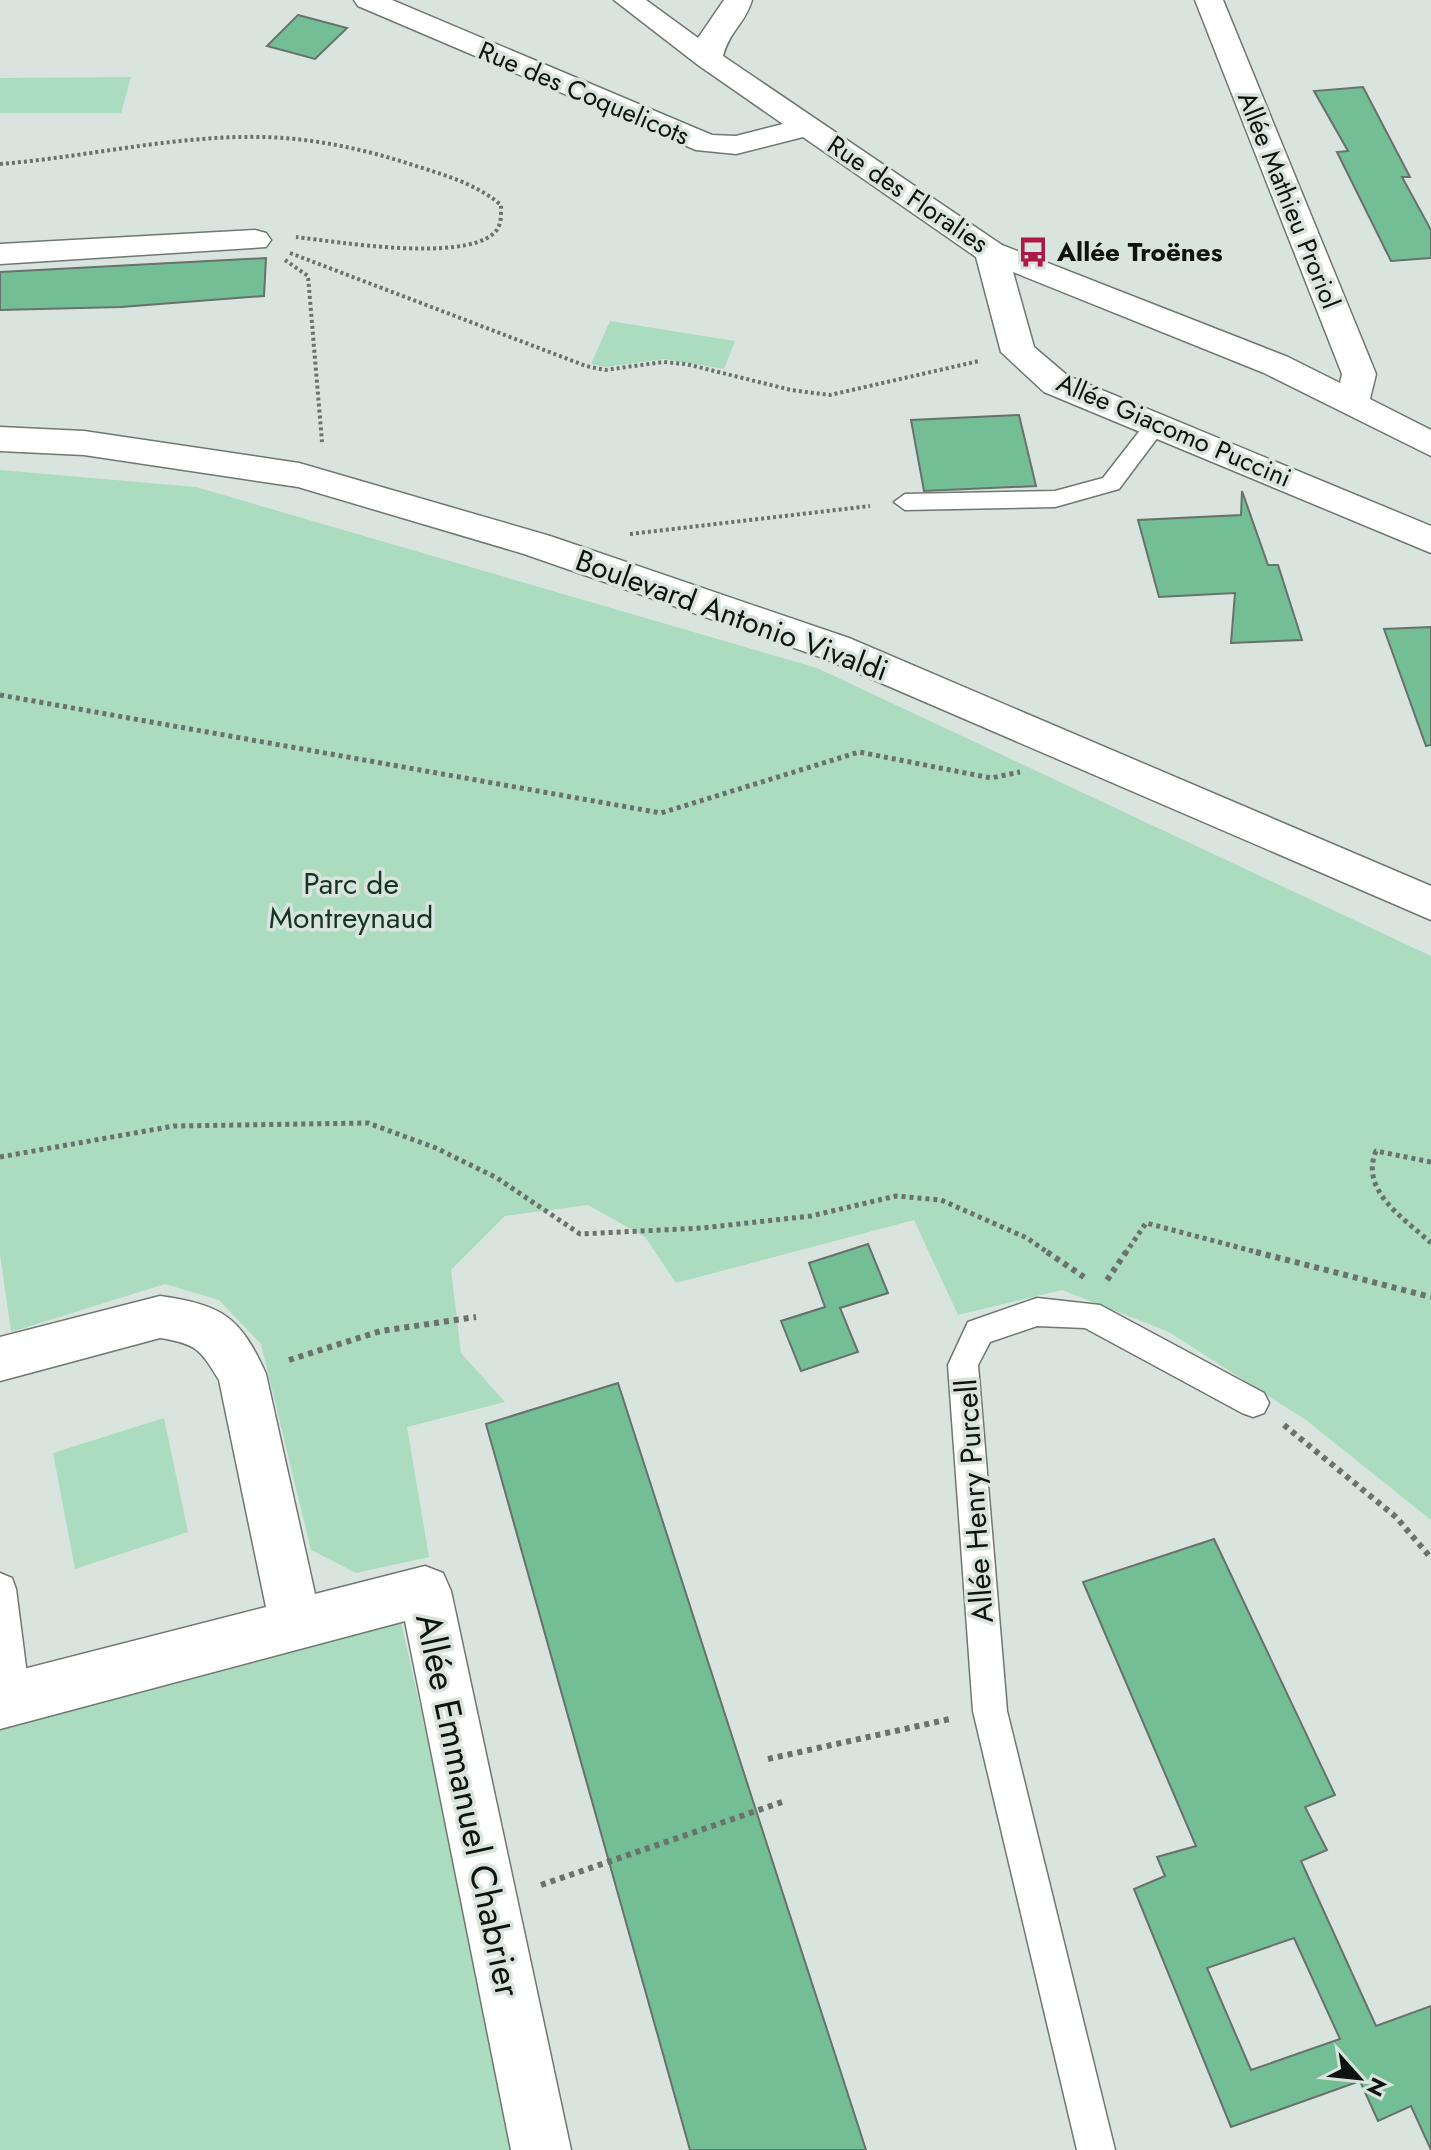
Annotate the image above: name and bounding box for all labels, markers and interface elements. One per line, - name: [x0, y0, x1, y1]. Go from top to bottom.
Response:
- street label: Rue des Coquelicots: [473, 31, 695, 155]
- street label: Allée Mathieu Proriol: [1228, 86, 1350, 314]
- street label: Rue des Floralies: [820, 126, 996, 262]
- place label: Allée Troënes: [1056, 233, 1223, 271]
- bus stop icon: Allée Troënes: [1016, 235, 1050, 269]
- street label: Allée Giacomo Puccini: [1051, 363, 1297, 497]
- street label: Boulevard Antonio Vivaldi: [570, 538, 894, 692]
- park label: Parc de Montreynaud: [269, 862, 433, 939]
- street label: Allée Henry Purcell: [944, 1378, 1004, 1624]
- street label: Allée Emmanuel Chabrier: [403, 1608, 535, 2002]
- north arrow: [1319, 2038, 1399, 2118]
- text: N: [1359, 2072, 1395, 2102]

